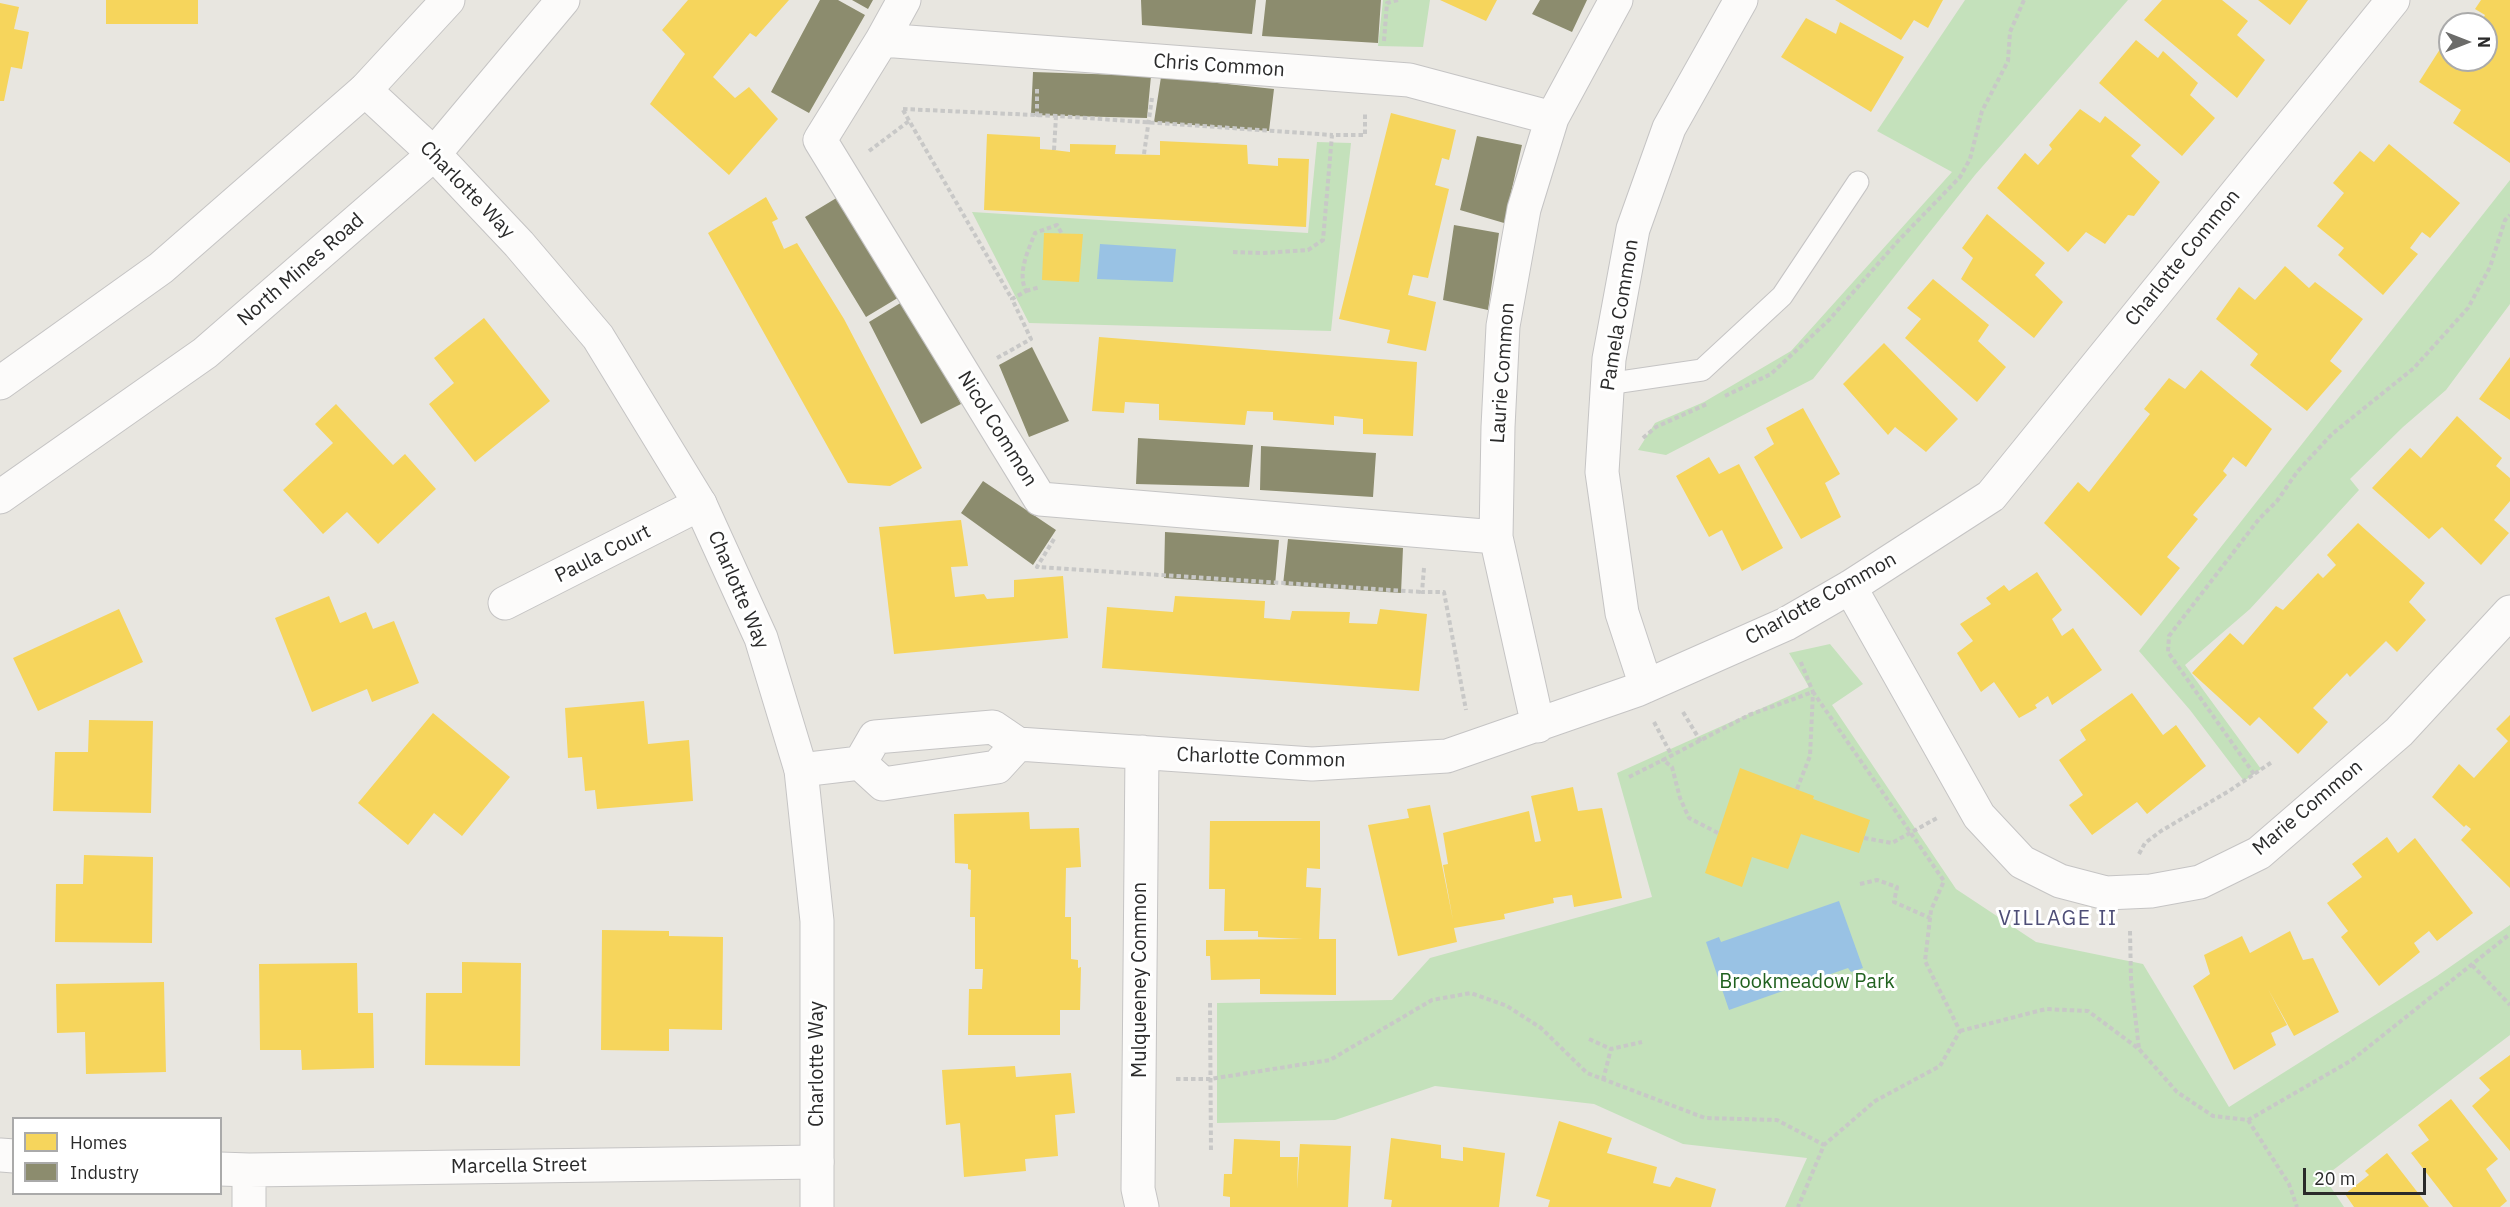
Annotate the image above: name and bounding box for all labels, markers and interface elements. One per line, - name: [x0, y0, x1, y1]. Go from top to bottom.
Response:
- north arrow: [2438, 12, 2498, 72]
- text: N: [2474, 36, 2494, 48]
- street label: Chris Common: [1152, 49, 1286, 83]
- street label: Charlotte Way: [415, 136, 519, 244]
- street label: Charlotte Common: [2120, 185, 2246, 331]
- street label: North Mines Road: [233, 208, 369, 332]
- street label: Pamela Common: [1596, 238, 1644, 392]
- street label: Laurie Common: [1486, 302, 1520, 444]
- street label: Nicol Common: [952, 367, 1042, 491]
- street label: Paula Court: [551, 520, 655, 588]
- street label: Charlotte Way: [702, 527, 774, 653]
- street label: Charlotte Common: [1741, 548, 1901, 650]
- street label: Charlotte Common: [1176, 743, 1346, 773]
- street label: Marie Common: [2248, 755, 2368, 861]
- street label: Mulqueeney Common: [1128, 882, 1152, 1078]
- district label: VILLAGE II: [1998, 906, 2118, 932]
- park label: Brookmeadow Park: [1719, 970, 1895, 994]
- street label: Charlotte Way: [805, 1001, 829, 1127]
- legend: [12, 1117, 222, 1195]
- text: Homes: [70, 1131, 127, 1154]
- street label: Marcella Street: [451, 1153, 587, 1179]
- scale bar: [2306, 1156, 2429, 1194]
- text: Industry: [70, 1161, 139, 1184]
- text: 20 m: [2314, 1167, 2356, 1190]

